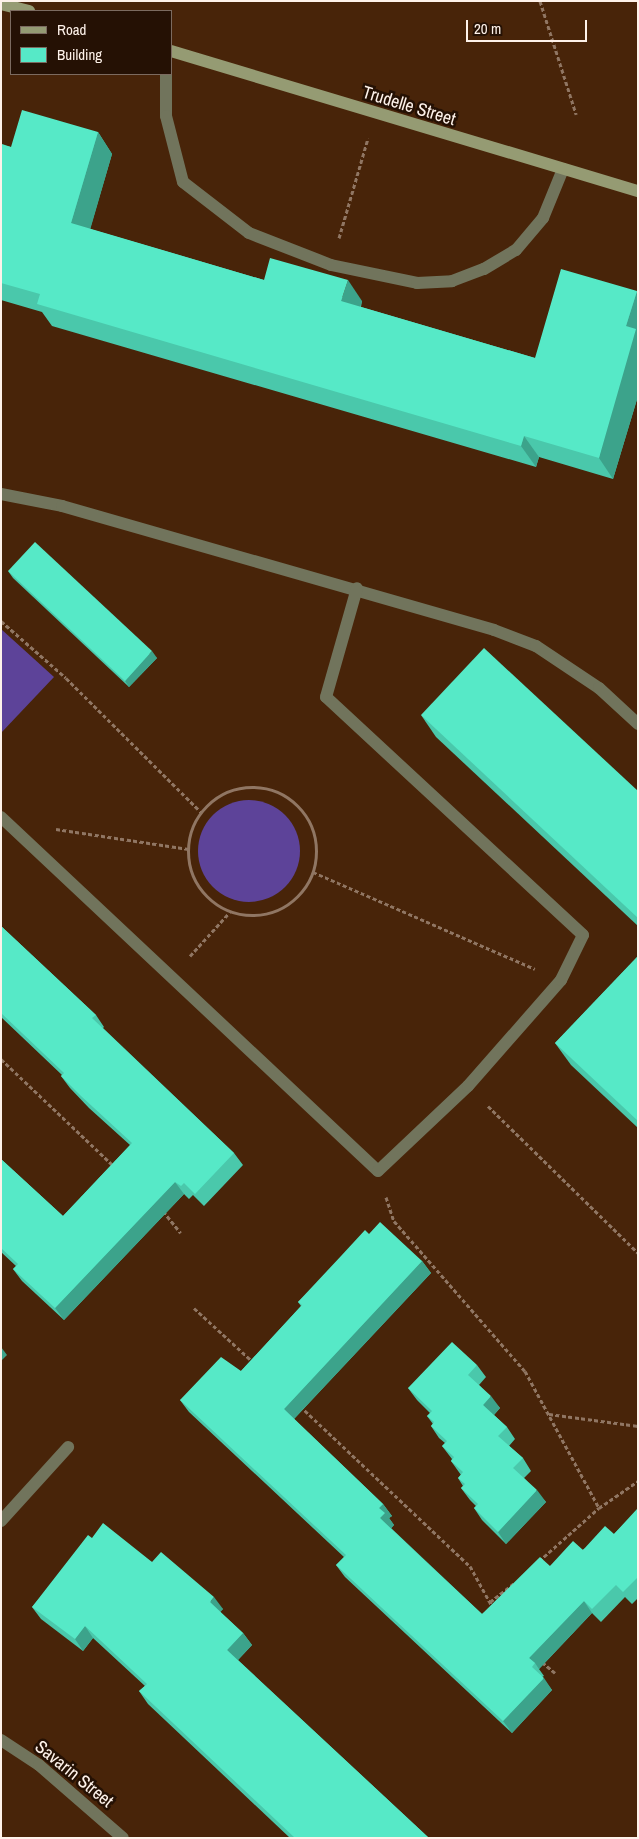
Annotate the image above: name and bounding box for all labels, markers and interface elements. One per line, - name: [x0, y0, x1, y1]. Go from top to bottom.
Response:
- legend: [10, 10, 172, 75]
- scale bar: [469, 10, 590, 42]
- text: 20 m: [474, 18, 501, 39]
- text: Road: [57, 19, 86, 40]
- text: Building: [57, 44, 102, 65]
- street label: Trudelle Street: [360, 82, 458, 130]
- street label: Savarin Street: [31, 1736, 117, 1812]

